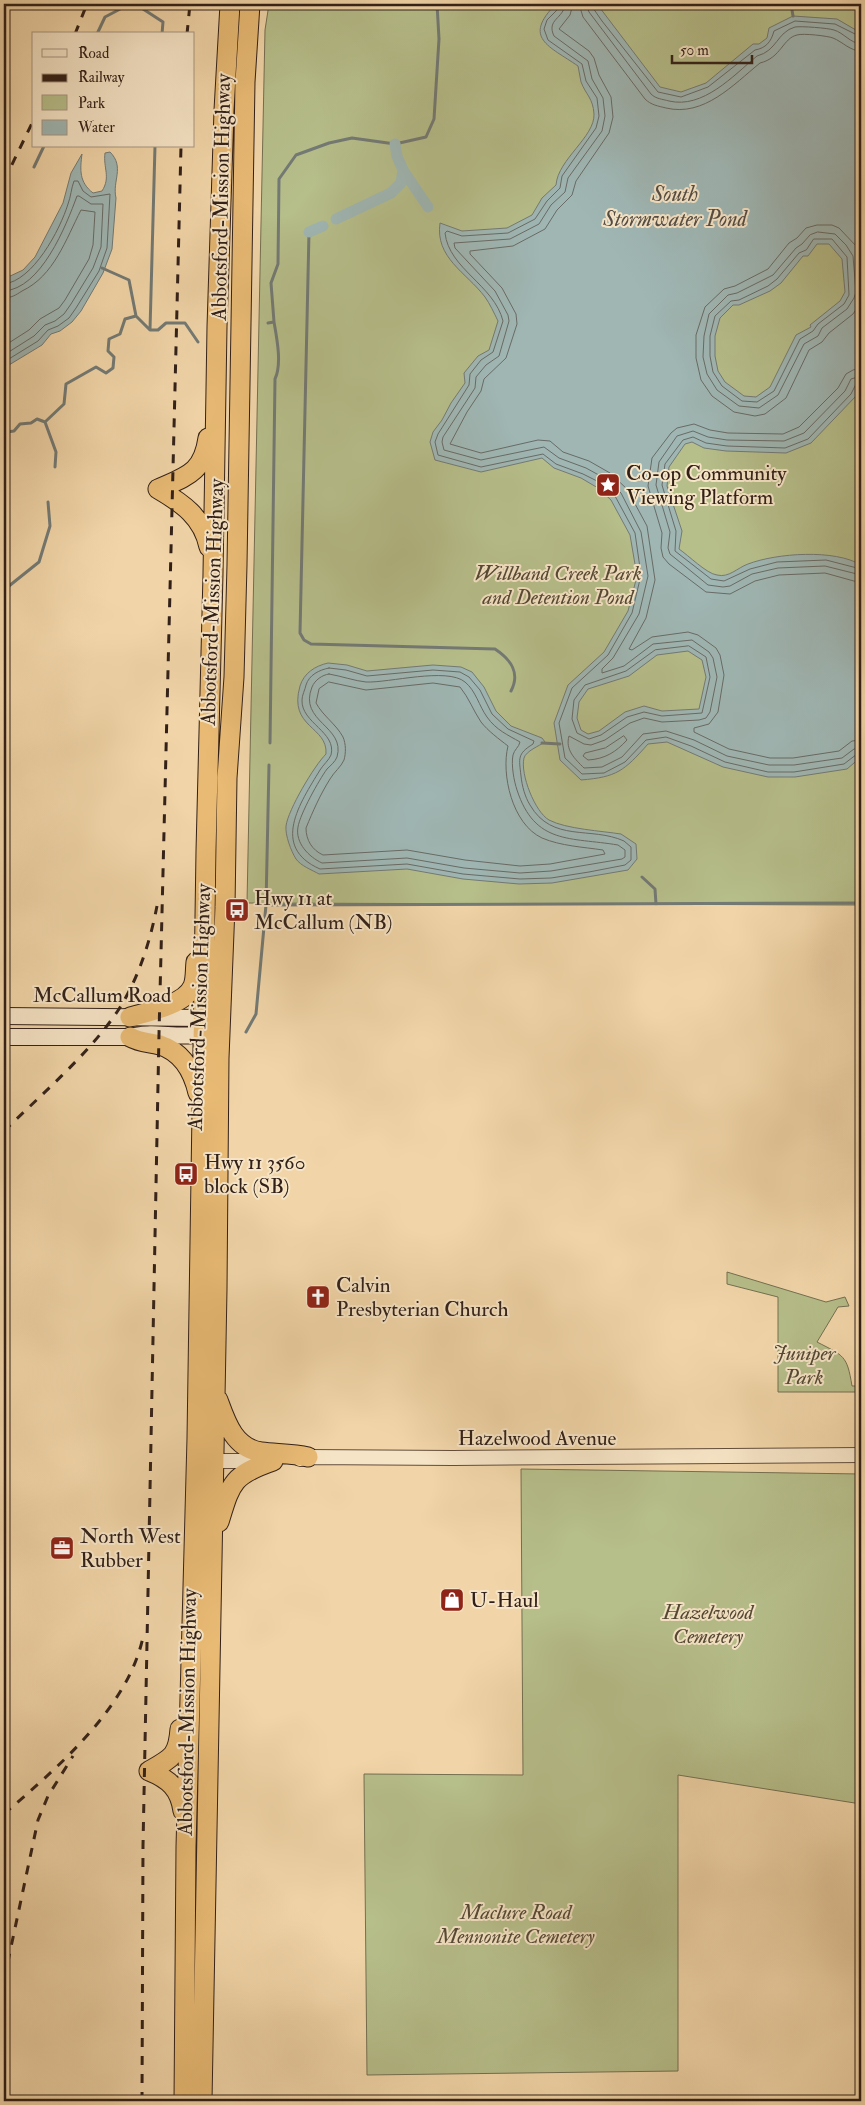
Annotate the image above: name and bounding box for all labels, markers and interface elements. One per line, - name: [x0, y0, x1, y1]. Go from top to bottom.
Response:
- legend: [32, 32, 195, 148]
- scale bar: [672, 32, 752, 64]
- text: 50 m: [680, 41, 709, 60]
- text: Road: [78, 44, 110, 63]
- text: Railway: [78, 68, 125, 87]
- street label: Abbotsford-Mission Highway: [206, 72, 237, 322]
- text: Park: [78, 94, 105, 113]
- text: Water: [77, 118, 115, 137]
- water label: South Stormwater Pond: [602, 180, 749, 233]
- place label: Co-op Community Viewing Platform: [626, 460, 787, 511]
- place icon: Co-op Community Viewing Platform: [595, 472, 621, 498]
- street label: Abbotsford-Mission Highway: [195, 477, 230, 727]
- park label: Willband Creek Park and Detention Pond: [474, 560, 642, 611]
- street label: Abbotsford-Mission Highway: [182, 882, 217, 1132]
- place label: Hwy 11 at McCallum (NB): [254, 885, 393, 936]
- bus stop icon: Hwy 11 at McCallum (NB): [224, 897, 250, 923]
- street label: McCallum Road: [33, 982, 172, 1009]
- place label: Hwy 11 3560 block (SB): [204, 1149, 305, 1200]
- bus stop icon: Hwy 11 3560 block (SB): [173, 1161, 199, 1187]
- place label: Calvin Presbyterian Church: [336, 1272, 508, 1323]
- church icon: Calvin Presbyterian Church: [305, 1284, 331, 1310]
- park label: Juniper Park: [773, 1340, 836, 1391]
- street label: Hazelwood Avenue: [458, 1425, 617, 1452]
- place label: North West Rubber: [80, 1523, 181, 1574]
- office icon: North West Rubber: [49, 1535, 75, 1561]
- street label: Abbotsford-Mission Highway: [172, 1587, 203, 1837]
- shop icon: U-Haul: [439, 1587, 465, 1613]
- place label: U-Haul: [470, 1587, 539, 1614]
- park label: Hazelwood Cemetery: [662, 1599, 755, 1650]
- park label: Maclure Road Mennonite Cemetery: [435, 1899, 596, 1950]

